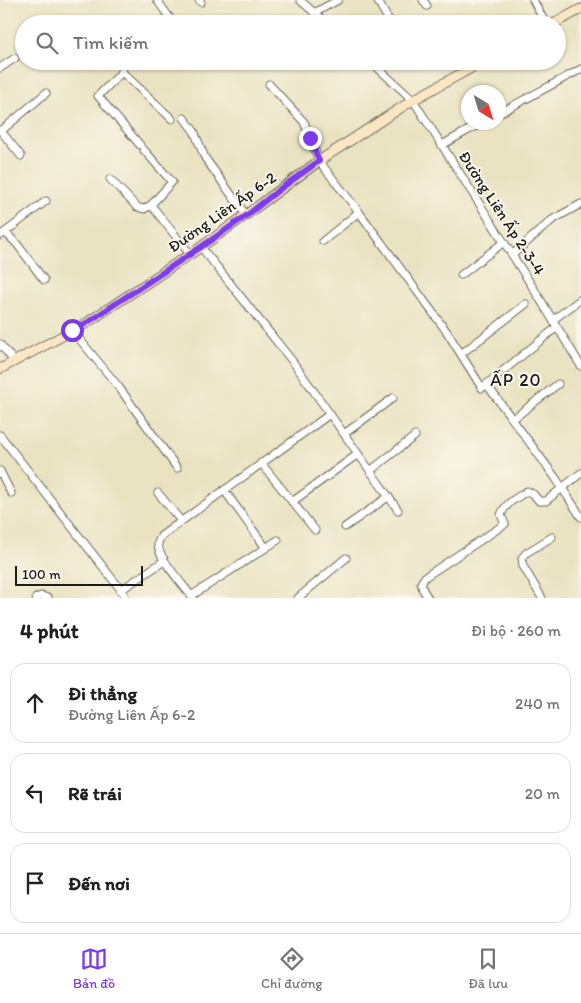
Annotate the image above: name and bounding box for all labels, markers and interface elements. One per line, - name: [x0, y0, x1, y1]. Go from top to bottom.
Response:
- search box: [15, 15, 566, 70]
- icon: search: [33, 29, 61, 57]
- text: Tìm kiếm: [73, 31, 148, 54]
- north arrow: [461, 85, 506, 130]
- route end: [299, 127, 322, 150]
- street label: Đường Liên Ấp 2-3-4: [455, 148, 549, 279]
- street label: Đường Liên Ấp 6-2: [164, 167, 280, 256]
- route start: [61, 319, 84, 342]
- district label: ẤP 20: [490, 369, 542, 391]
- scale bar: [15, 563, 142, 586]
- text: 100 m: [22, 566, 61, 583]
- text: 4 phút: [20, 618, 79, 643]
- text: Đi bộ · 260 m: [471, 621, 561, 640]
- text: Đi thẳng: [68, 682, 137, 705]
- icon: ahead: [21, 689, 49, 717]
- text: 240 m: [515, 694, 560, 713]
- text: Đường Liên Ấp 6-2: [68, 705, 195, 724]
- icon: left: [21, 779, 49, 807]
- text: Rẽ trái: [68, 782, 122, 805]
- text: 20 m: [525, 784, 560, 803]
- icon: arrive: [21, 869, 49, 897]
- text: Đến nơi: [68, 872, 130, 895]
- tab: Bản đồ: [73, 945, 115, 992]
- tab: Chỉ đường: [261, 945, 322, 992]
- tab: Đã lưu: [468, 945, 508, 992]

